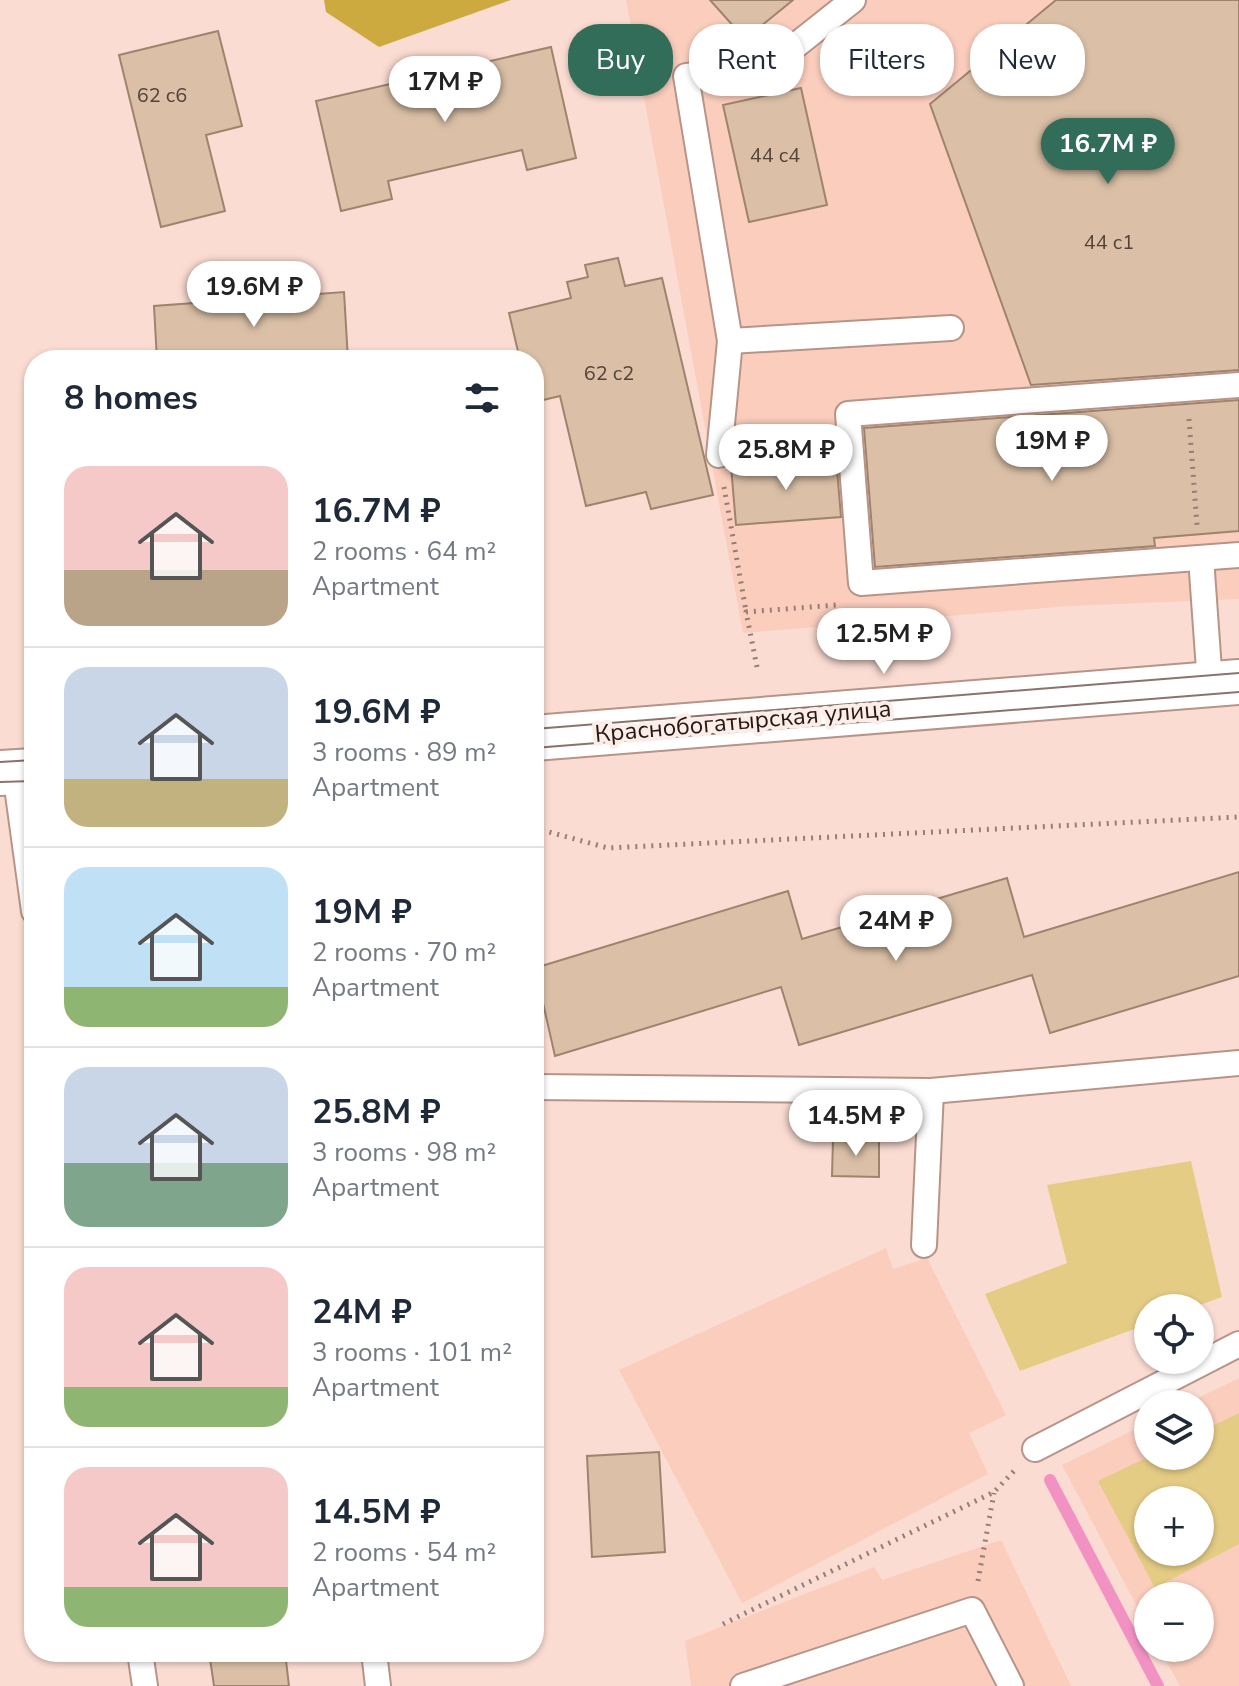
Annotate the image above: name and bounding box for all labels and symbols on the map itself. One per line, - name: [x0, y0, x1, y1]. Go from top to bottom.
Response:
- pin: 17M ₽: [389, 56, 501, 124]
- house number: 62 с6: [137, 82, 187, 109]
- pin: 16.7M ₽: [1034, 118, 1182, 186]
- house number: 44 с4: [750, 142, 800, 169]
- house number: 44 с1: [1084, 229, 1134, 256]
- pin: 19.6M ₽: [180, 261, 328, 329]
- house number: 62 с2: [584, 360, 634, 387]
- pin: 19M ₽: [996, 415, 1108, 483]
- pin: 25.8M ₽: [712, 424, 860, 492]
- pin: 12.5M ₽: [810, 608, 958, 676]
- street label: Краснобогатырская улица: [593, 692, 893, 750]
- pin: 24M ₽: [840, 895, 952, 963]
- pin: 14.5M ₽: [782, 1090, 930, 1158]

